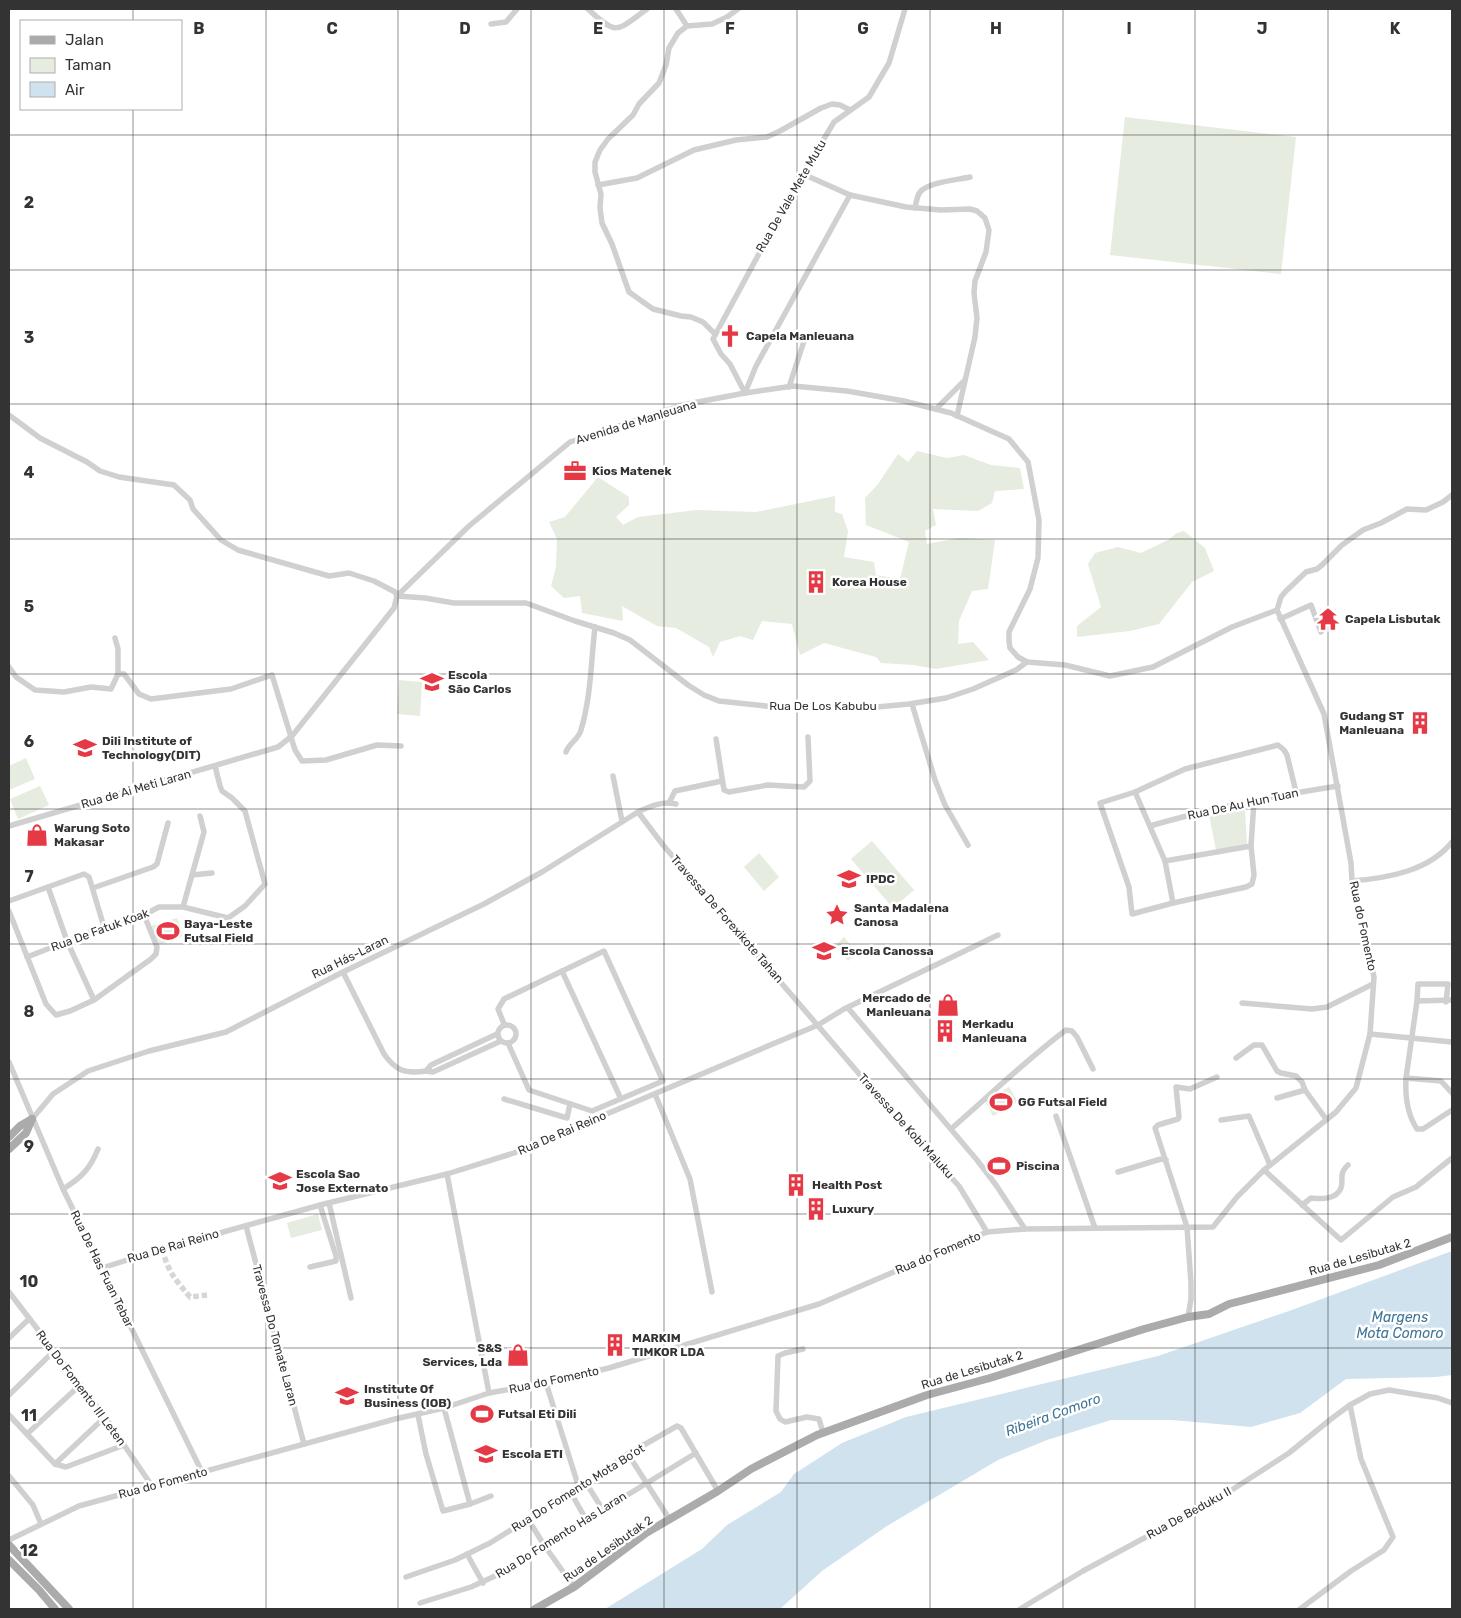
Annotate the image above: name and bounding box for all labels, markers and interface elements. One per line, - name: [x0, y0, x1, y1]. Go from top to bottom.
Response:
- text: B: [193, 19, 205, 38]
- text: C: [326, 19, 338, 38]
- text: D: [459, 19, 471, 38]
- text: E: [593, 19, 603, 38]
- text: F: [725, 19, 735, 38]
- text: G: [857, 19, 869, 38]
- text: H: [990, 19, 1002, 38]
- text: I: [1126, 19, 1132, 38]
- text: J: [1257, 19, 1267, 38]
- text: K: [1390, 19, 1401, 38]
- legend: [20, 20, 182, 110]
- text: Jalan: [65, 31, 104, 49]
- text: Taman: [65, 56, 111, 74]
- text: Air: [65, 81, 85, 99]
- street label: Rua De Vale Mete Mutu: [753, 137, 829, 255]
- text: 2: [24, 193, 34, 212]
- church icon: Capela Manleuana: [717, 323, 743, 349]
- text: 3: [24, 328, 34, 347]
- place label: Capela Manleuana: [746, 329, 854, 343]
- street label: Avenida de Manleuana: [574, 397, 698, 447]
- office icon: Kios Matenek: [562, 458, 588, 484]
- text: 4: [24, 463, 35, 482]
- place label: Kios Matenek: [592, 464, 671, 478]
- building icon: Korea House: [803, 569, 829, 595]
- place label: Korea House: [832, 575, 907, 589]
- text: 5: [24, 597, 34, 616]
- temple icon: Capela Lisbutak: [1315, 606, 1341, 632]
- place label: Capela Lisbutak: [1345, 612, 1440, 626]
- place label: Escola São Carlos: [448, 668, 512, 696]
- school or university icon: Escola São Carlos: [419, 669, 445, 695]
- street label: Rua De Los Kabubu: [769, 699, 877, 713]
- place label: Gudang ST Manleuana: [1339, 709, 1404, 737]
- building icon: Gudang ST Manleuana: [1407, 710, 1433, 736]
- text: 6: [24, 732, 34, 751]
- place label: Dili Institute of Technology(DIT): [102, 734, 201, 762]
- school or university icon: Dili Institute of Technology(DIT): [72, 735, 98, 761]
- street label: Rua de Ai Meti Laran: [80, 767, 192, 811]
- street label: Rua De Au Hun Tuan: [1186, 785, 1300, 823]
- place label: Warung Soto Makasar: [54, 821, 130, 849]
- shop icon: Warung Soto Makasar: [24, 822, 50, 848]
- street label: Travessa De Forexikote Tahan: [668, 852, 786, 986]
- school or university icon: IPDC: [836, 866, 862, 892]
- text: 7: [24, 867, 34, 886]
- place label: IPDC: [866, 872, 896, 886]
- street label: Rua do Fomento: [1347, 880, 1379, 972]
- place label: Santa Madalena Canosa: [854, 901, 949, 929]
- place icon: Santa Madalena Canosa: [824, 902, 850, 928]
- street label: Rua De Fatuk Koak: [49, 905, 152, 954]
- place label: Baya-Leste Futsal Field: [184, 917, 253, 945]
- sports icon: Baya-Leste Futsal Field: [155, 918, 181, 944]
- street label: Rua Hás-Laran: [309, 932, 391, 982]
- school or university icon: Escola Canossa: [811, 938, 837, 964]
- place label: Escola Canossa: [841, 944, 934, 958]
- place label: Mercado de Manleuana: [862, 991, 931, 1019]
- shop icon: Mercado de Manleuana: [935, 992, 961, 1018]
- text: 8: [24, 1002, 35, 1021]
- place label: Merkadu Manleuana: [962, 1017, 1027, 1045]
- building icon: Merkadu Manleuana: [932, 1018, 958, 1044]
- street label: Travessa De Kobi Maluku: [855, 1071, 957, 1181]
- sports icon: GG Futsal Field: [988, 1089, 1014, 1115]
- place label: GG Futsal Field: [1018, 1095, 1107, 1109]
- street label: Rua De Rai Reino: [516, 1108, 608, 1158]
- text: 9: [24, 1137, 34, 1156]
- sports icon: Piscina: [986, 1153, 1012, 1179]
- place label: Piscina: [1016, 1159, 1060, 1173]
- place label: Escola Sao Jose Externato: [296, 1167, 388, 1195]
- school or university icon: Escola Sao Jose Externato: [267, 1168, 293, 1194]
- building icon: Health Post: [783, 1172, 809, 1198]
- place label: Health Post: [812, 1178, 883, 1192]
- building icon: Luxury: [803, 1196, 829, 1222]
- place label: Luxury: [832, 1202, 874, 1216]
- street label: Rua De Has Fuan Tebar: [68, 1208, 137, 1330]
- street label: Rua De Rai Reino: [126, 1226, 220, 1266]
- street label: Rua do Fomento: [893, 1229, 983, 1277]
- street label: Rua de Lesibutak 2: [1307, 1236, 1413, 1278]
- street label: Travessa Do Tomate Laran: [249, 1263, 301, 1407]
- text: 10: [20, 1272, 39, 1291]
- water label: Margens Mota Comoro: [1356, 1309, 1444, 1342]
- street label: Rua Do Fomento III Leten: [33, 1328, 129, 1448]
- place label: MARKIM TIMKOR LDA: [632, 1331, 705, 1359]
- building icon: MARKIM TIMKOR LDA: [602, 1332, 628, 1358]
- place label: S&S Services, Lda: [422, 1341, 502, 1369]
- shop icon: S&S Services, Lda: [505, 1342, 531, 1368]
- street label: Rua de Lesibutak 2: [919, 1348, 1025, 1392]
- street label: Rua do Fomento: [508, 1364, 600, 1396]
- place label: Institute Of Business (IOB): [364, 1382, 451, 1410]
- school or university icon: Institute Of Business (IOB): [334, 1383, 360, 1409]
- water label: Ribeira Comoro: [1003, 1390, 1103, 1440]
- sports icon: Futsal Eti Dili: [469, 1401, 495, 1427]
- text: 11: [21, 1406, 37, 1425]
- place label: Futsal Eti Dili: [498, 1407, 576, 1421]
- school or university icon: Escola ETI: [473, 1441, 499, 1467]
- street label: Rua Do Fomento Mota Bo’ot: [509, 1441, 647, 1535]
- place label: Escola ETI: [502, 1447, 563, 1461]
- street label: Rua do Fomento: [117, 1464, 209, 1502]
- street label: Rua De Beduku II: [1144, 1484, 1234, 1542]
- street label: Rua Do Fomento Has Laran: [493, 1489, 629, 1581]
- street label: Rua de Lesibutak 2: [561, 1513, 655, 1585]
- text: 12: [20, 1541, 38, 1560]

